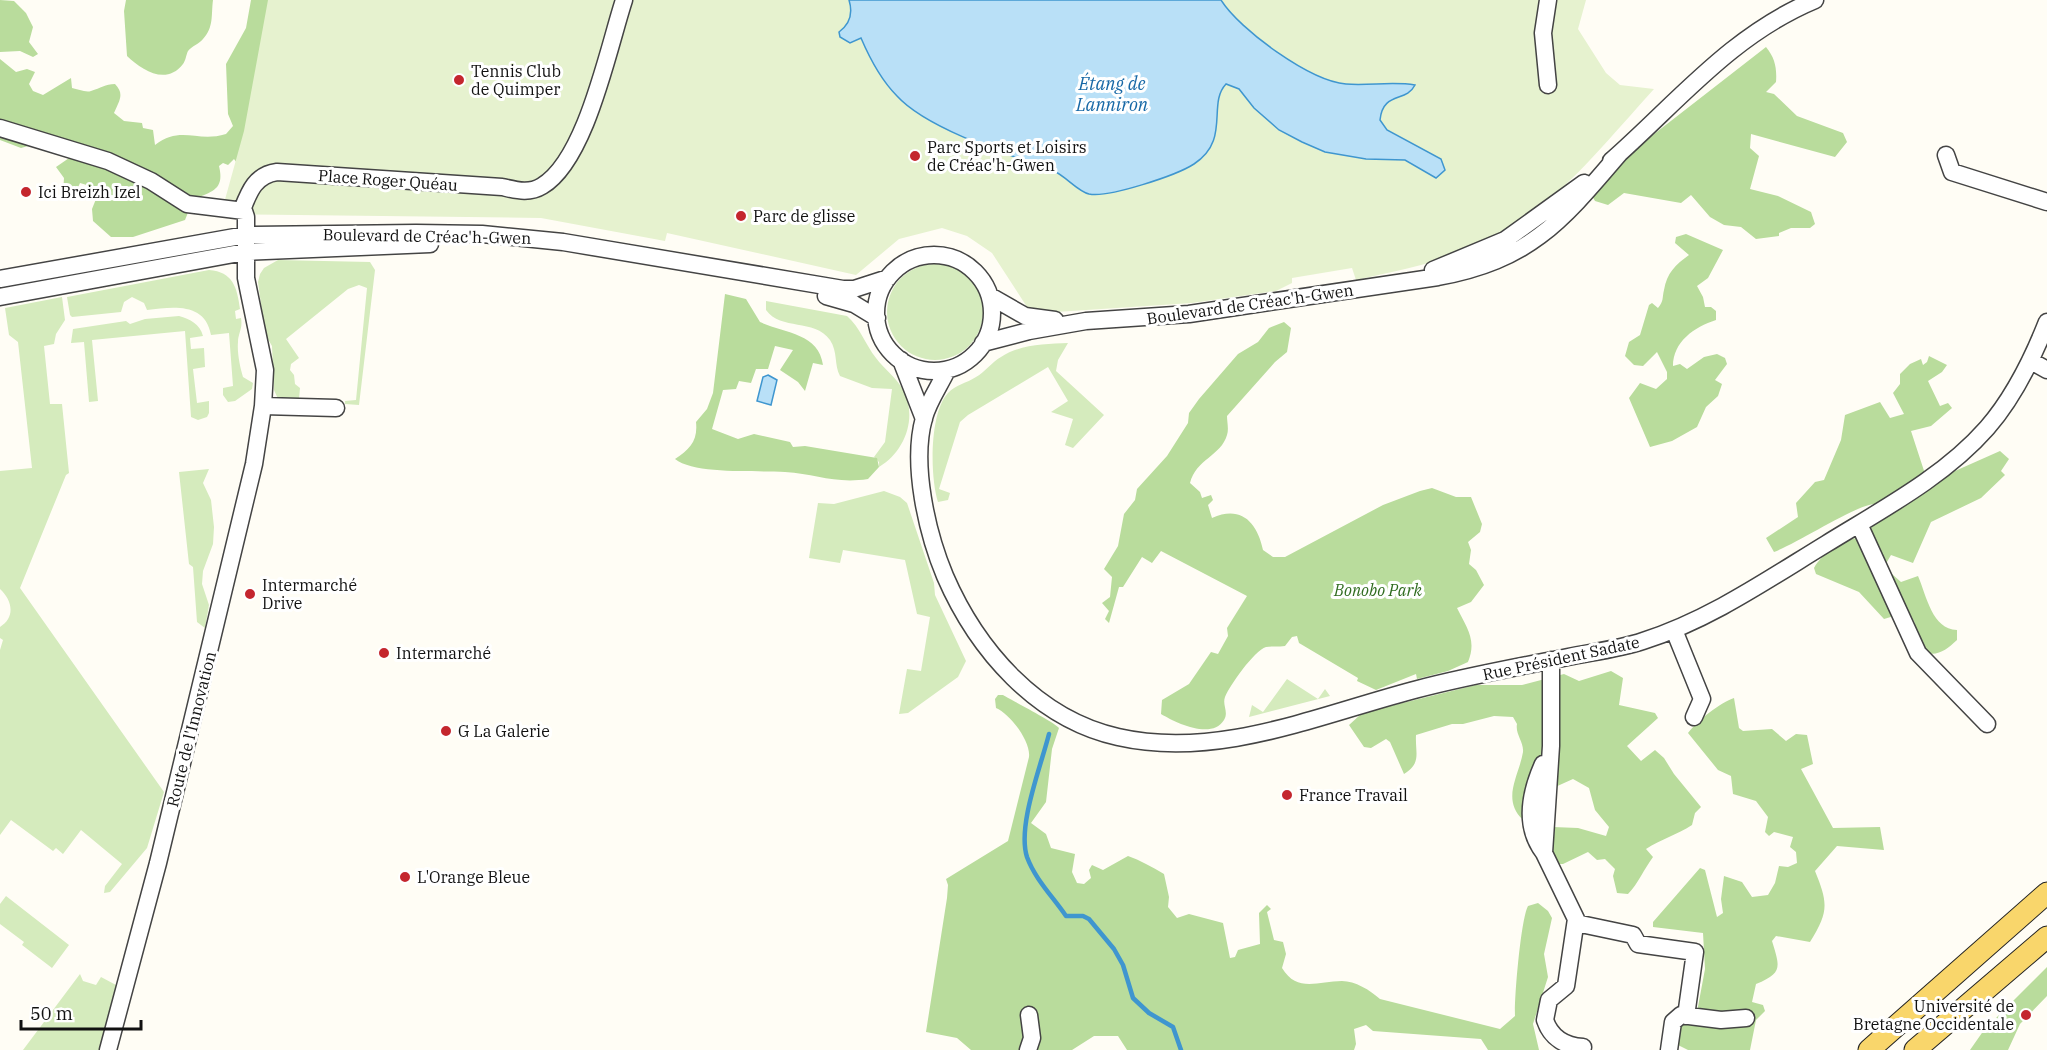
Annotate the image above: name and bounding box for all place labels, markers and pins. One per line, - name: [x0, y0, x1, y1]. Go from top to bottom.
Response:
- place label: Tennis Club de Quimper: [471, 61, 561, 99]
- marker: Tennis Club de Quimper: [452, 73, 466, 87]
- place label: Parc Sports et Loisirs de Créac'h-Gwen: [927, 137, 1087, 175]
- marker: Parc Sports et Loisirs de Créac'h-Gwen: [908, 149, 922, 163]
- place label: Ici Breizh Izel: [38, 182, 141, 202]
- marker: Ici Breizh Izel: [19, 185, 33, 199]
- place label: Parc de glisse: [753, 206, 855, 226]
- marker: Parc de glisse: [734, 209, 748, 223]
- place label: Intermarché Drive: [262, 575, 357, 613]
- marker: Intermarché Drive: [243, 587, 257, 601]
- place label: Intermarché: [396, 643, 491, 663]
- marker: Intermarché: [377, 646, 391, 660]
- place label: G La Galerie: [458, 721, 550, 741]
- marker: G La Galerie: [439, 724, 453, 738]
- place label: France Travail: [1299, 785, 1408, 805]
- marker: France Travail: [1280, 788, 1294, 802]
- place label: L'Orange Bleue: [417, 867, 530, 887]
- marker: L'Orange Bleue: [398, 870, 412, 884]
- place label: Université de Bretagne Occidentale: [1853, 996, 2014, 1034]
- marker: Université de Bretagne Occidentale: [2019, 1008, 2033, 1022]

